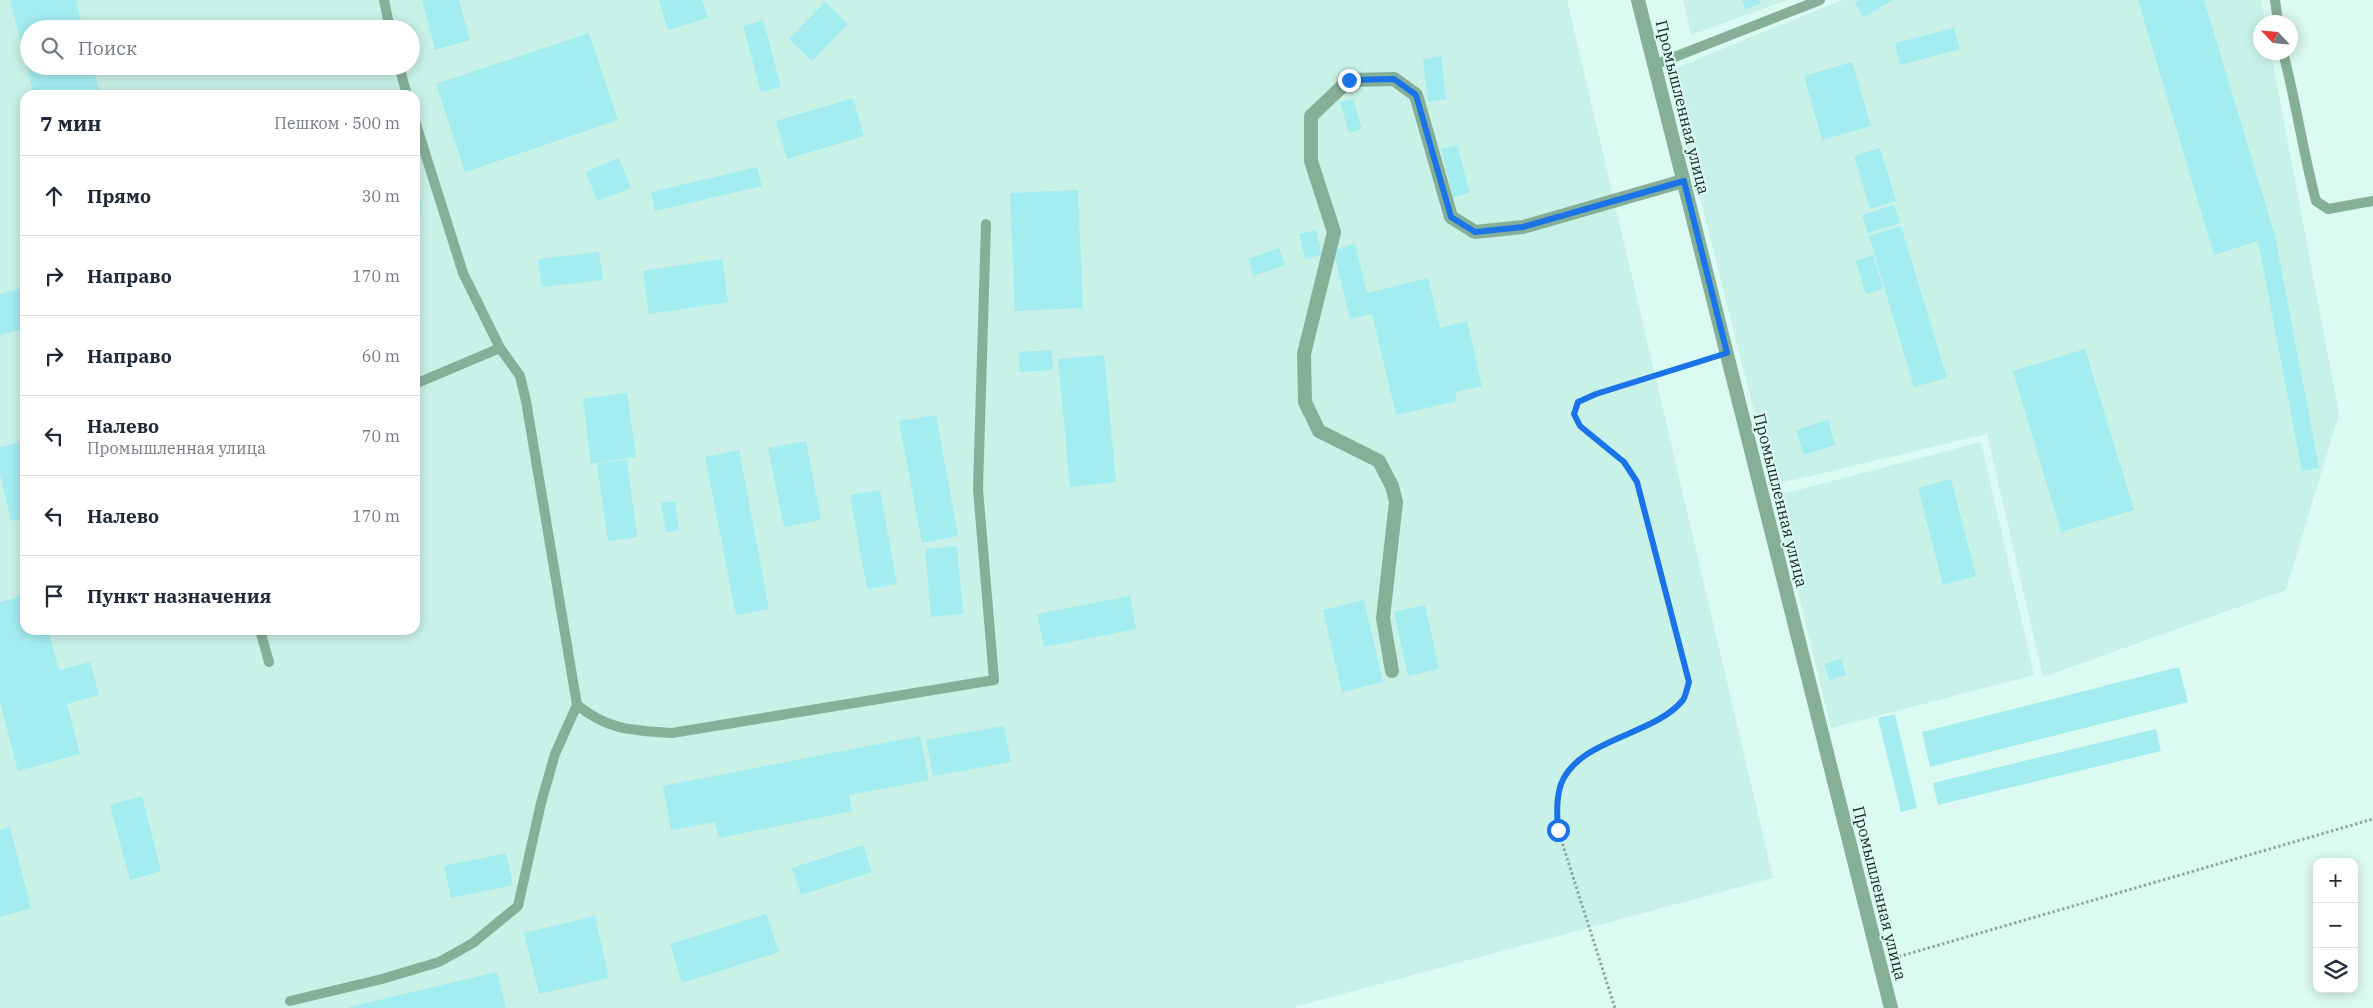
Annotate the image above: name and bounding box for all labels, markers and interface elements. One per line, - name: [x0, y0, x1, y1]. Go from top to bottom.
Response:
- north arrow: [2253, 15, 2298, 60]
- street label: Промышленная улица: [1652, 18, 1714, 196]
- search box: [20, 20, 420, 75]
- icon: search: [38, 34, 66, 62]
- text: Поиск: [78, 36, 137, 60]
- route end: [1338, 69, 1361, 92]
- text: 7 мин: [40, 109, 102, 137]
- text: Пешком · 500 m: [274, 113, 400, 133]
- icon: ahead: [40, 182, 68, 210]
- text: Прямо: [87, 184, 151, 208]
- text: 30 m: [362, 186, 400, 206]
- icon: right: [40, 262, 68, 290]
- text: Направо: [87, 264, 172, 288]
- text: 170 m: [352, 266, 400, 286]
- icon: right: [40, 342, 68, 370]
- text: Направо: [87, 344, 172, 368]
- text: 60 m: [362, 346, 400, 366]
- street label: Промышленная улица: [1750, 411, 1812, 589]
- text: Налево: [87, 414, 159, 438]
- icon: left: [40, 422, 68, 450]
- text: 70 m: [362, 426, 400, 446]
- text: Промышленная улица: [87, 438, 266, 458]
- icon: left: [40, 502, 68, 530]
- text: Налево: [87, 504, 159, 528]
- text: 170 m: [352, 506, 400, 526]
- icon: arrive: [40, 582, 68, 610]
- text: Пункт назначения: [87, 584, 271, 608]
- street label: Промышленная улица: [1849, 804, 1911, 982]
- route start: [1547, 819, 1570, 842]
- map controls: [2313, 858, 2358, 993]
- button: +: [2313, 858, 2358, 903]
- button: −: [2313, 903, 2358, 948]
- button: layers: [2313, 948, 2358, 993]

